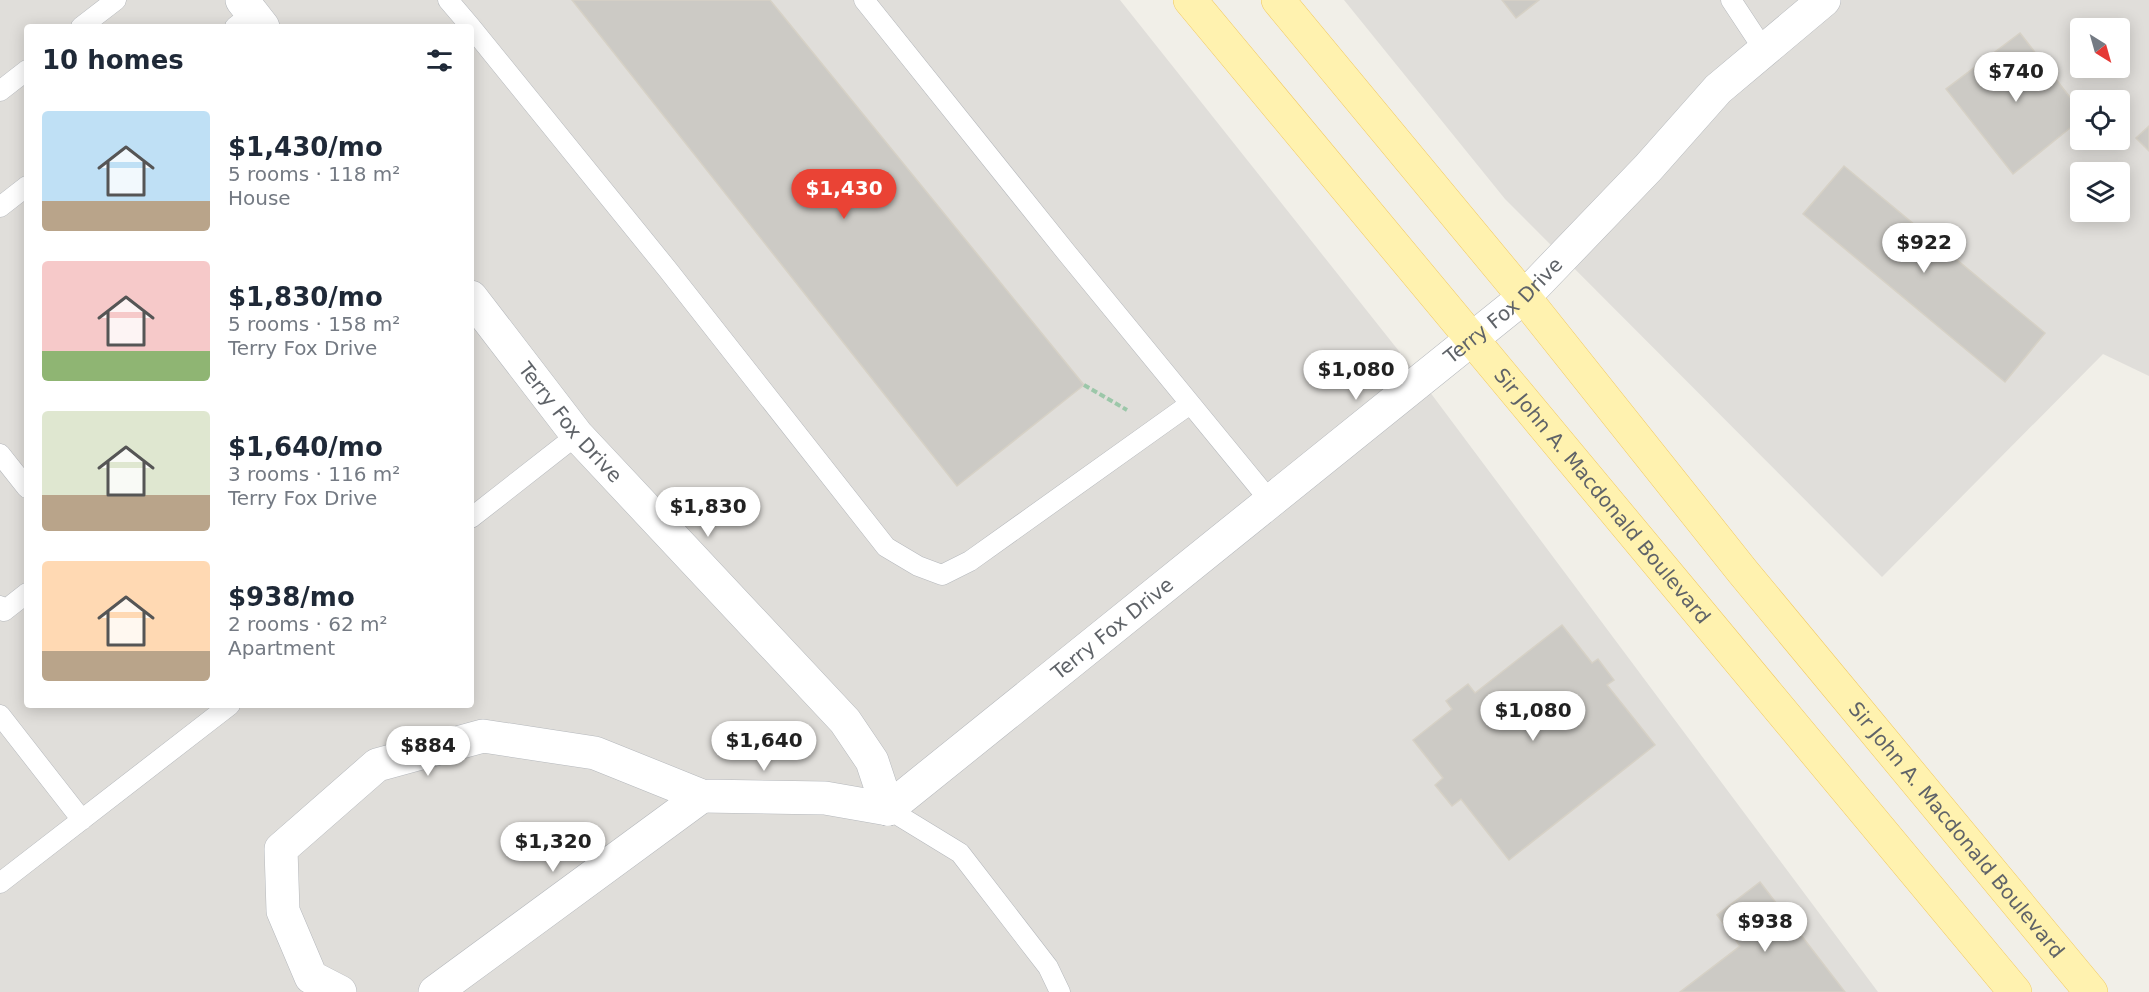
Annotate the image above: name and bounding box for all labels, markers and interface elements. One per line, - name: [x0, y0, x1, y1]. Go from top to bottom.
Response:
- north arrow: [2070, 18, 2130, 78]
- map controls: [2070, 18, 2130, 222]
- icon: filters: [423, 44, 456, 77]
- text: 10 homes: [42, 45, 184, 75]
- pin: $740: [1980, 52, 2052, 103]
- text: $740: [1988, 59, 2044, 83]
- button: locate: [2070, 90, 2130, 150]
- text: $1,430/mo: [228, 132, 383, 162]
- icon: home: [90, 135, 162, 207]
- text: 5 rooms · 118 m²: [228, 162, 400, 186]
- button: layers: [2070, 162, 2130, 222]
- pin: $1,430: [795, 169, 893, 220]
- text: $1,430: [805, 176, 883, 200]
- text: House: [228, 186, 291, 210]
- pin: $922: [1888, 223, 1960, 274]
- text: $922: [1896, 230, 1952, 254]
- street label: Terry Fox Drive: [1438, 252, 1567, 369]
- text: $1,830/mo: [228, 282, 383, 312]
- icon: home: [90, 285, 162, 357]
- text: 5 rooms · 158 m²: [228, 312, 400, 336]
- text: Terry Fox Drive: [228, 336, 377, 360]
- pin: $1,080: [1307, 350, 1405, 401]
- street label: Terry Fox Drive: [513, 357, 627, 488]
- text: $1,080: [1317, 357, 1395, 381]
- street label: Sir John A. Macdonald Boulevard: [1489, 363, 1716, 629]
- text: $1,640/mo: [228, 432, 383, 462]
- icon: home: [90, 435, 162, 507]
- text: 3 rooms · 116 m²: [228, 462, 400, 486]
- text: Terry Fox Drive: [228, 486, 377, 510]
- pin: $1,830: [659, 487, 757, 538]
- text: $1,830: [669, 494, 747, 518]
- street label: Terry Fox Drive: [1046, 572, 1178, 685]
- text: $938/mo: [228, 582, 355, 612]
- icon: home: [90, 585, 162, 657]
- text: 2 rooms · 62 m²: [228, 612, 388, 636]
- text: Apartment: [228, 636, 335, 660]
- pin: $1,080: [1484, 691, 1582, 742]
- street label: Sir John A. Macdonald Boulevard: [1844, 697, 2070, 963]
- text: $1,080: [1494, 698, 1572, 722]
- pin: $1,640: [715, 721, 813, 772]
- pin: $884: [392, 726, 464, 777]
- text: $1,640: [725, 728, 803, 752]
- text: $884: [400, 733, 456, 757]
- pin: $1,320: [504, 822, 602, 873]
- text: $1,320: [514, 829, 592, 853]
- pin: $938: [1729, 902, 1801, 953]
- text: $938: [1737, 909, 1793, 933]

